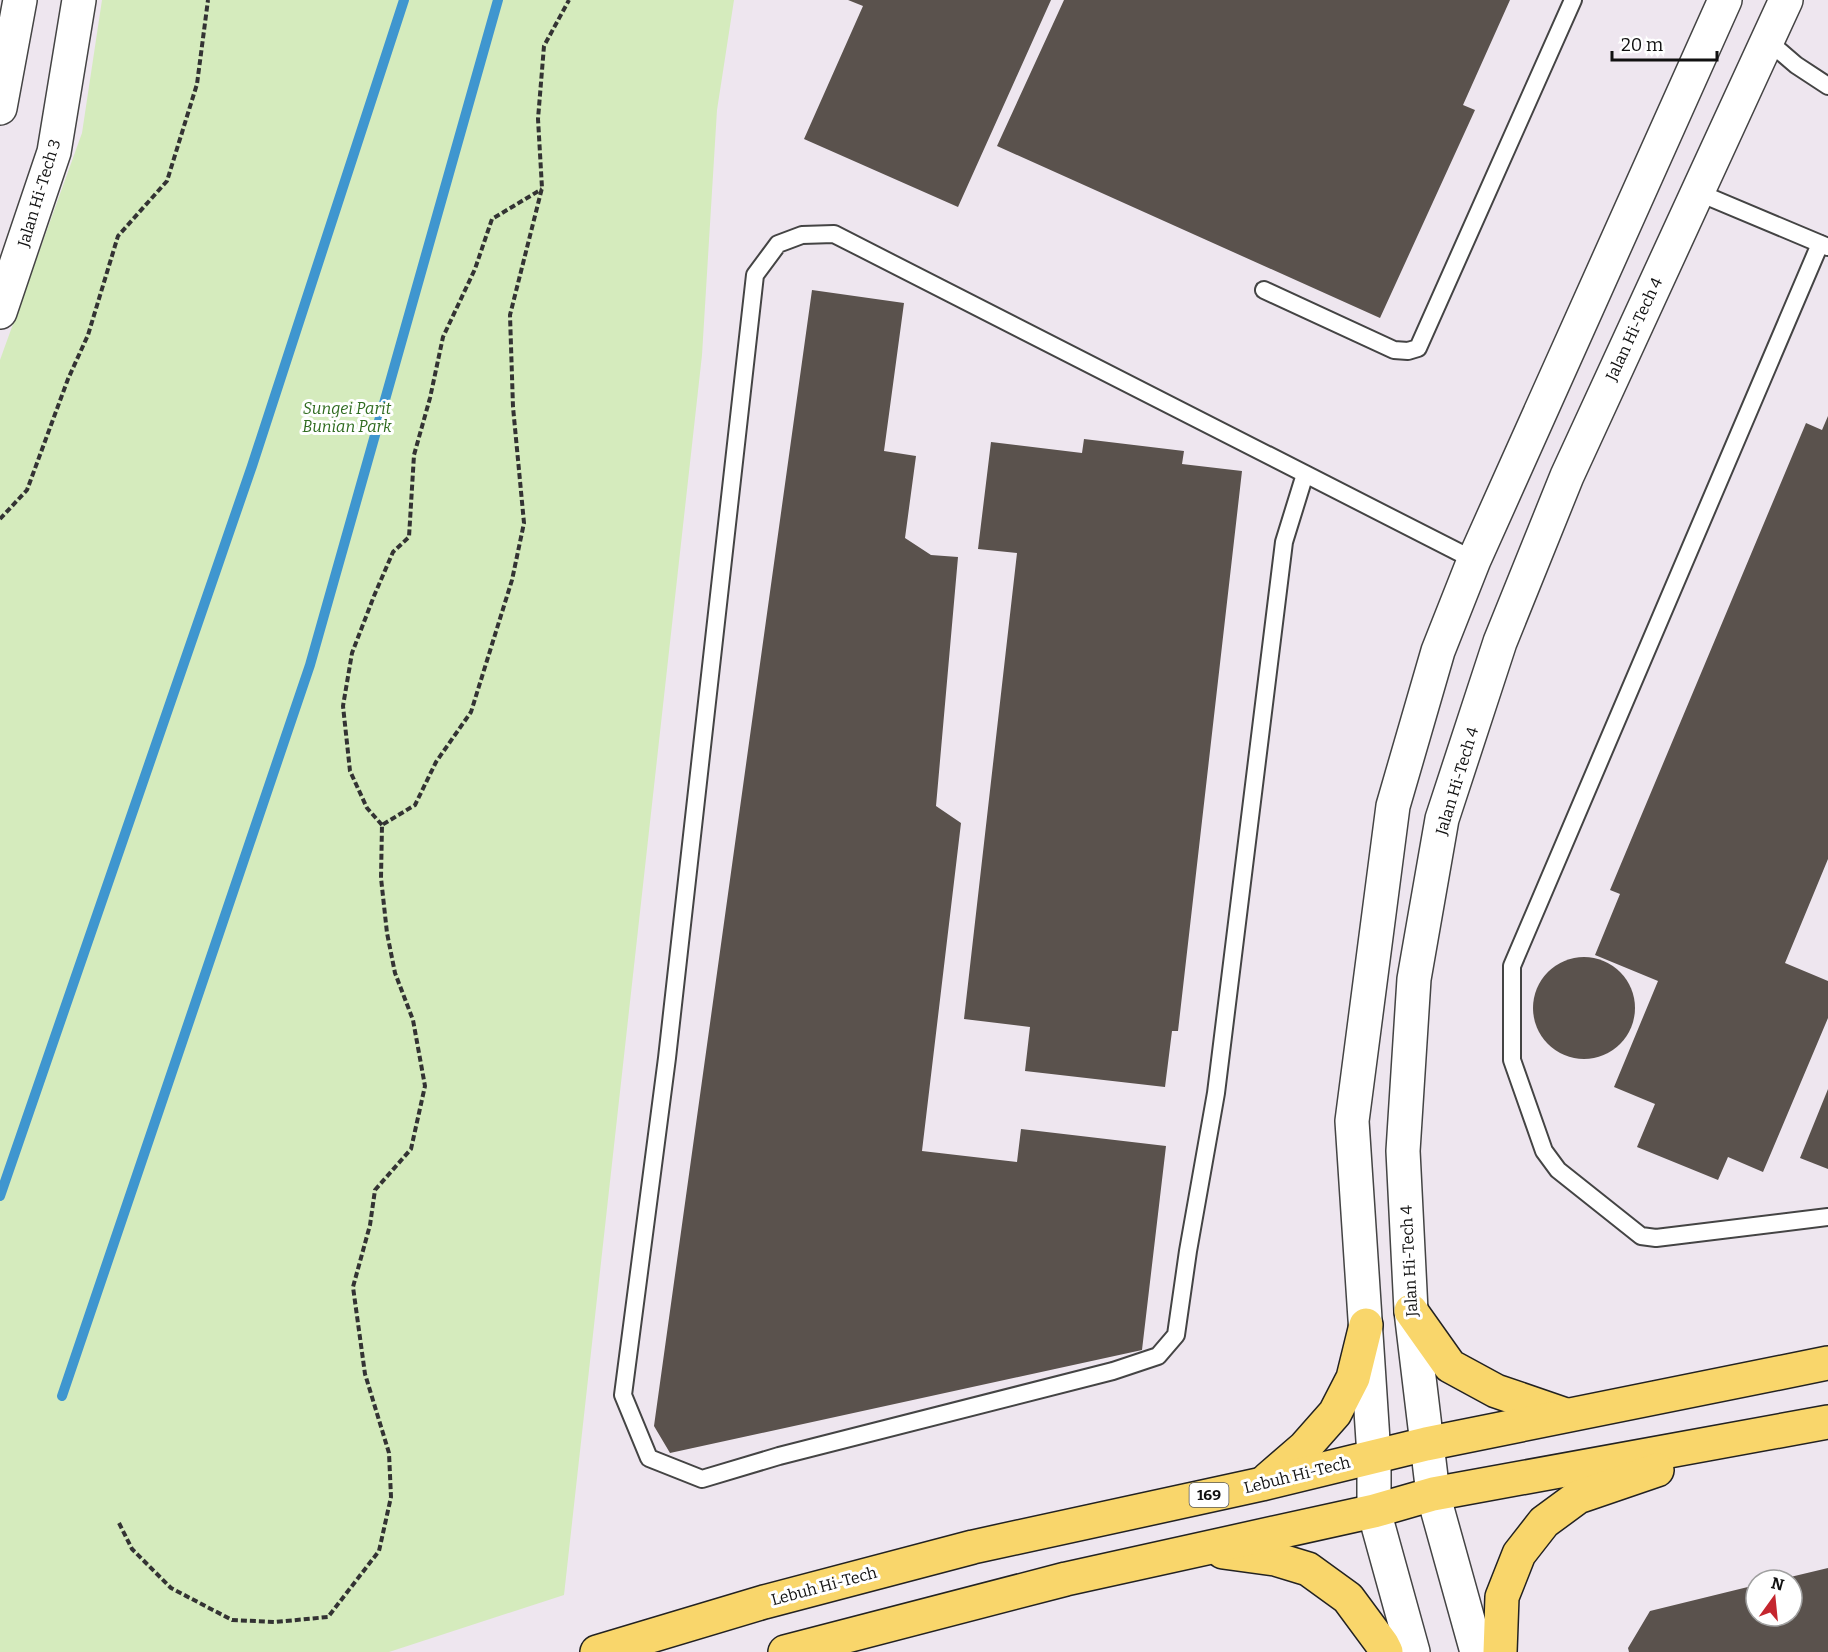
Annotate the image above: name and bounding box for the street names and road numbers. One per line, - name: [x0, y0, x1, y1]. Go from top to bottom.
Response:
- street label: Jalan Hi-Tech 3: [13, 137, 64, 250]
- street label: Jalan Hi-Tech 4: [1601, 274, 1666, 385]
- street label: Jalan Hi-Tech 4: [1431, 724, 1483, 838]
- street label: Jalan Hi-Tech 4: [1397, 1204, 1421, 1318]
- street label: Lebuh Hi-Tech: [1242, 1453, 1352, 1497]
- road number: 169: [1190, 1483, 1228, 1507]
- street label: Lebuh Hi-Tech: [769, 1563, 879, 1609]

